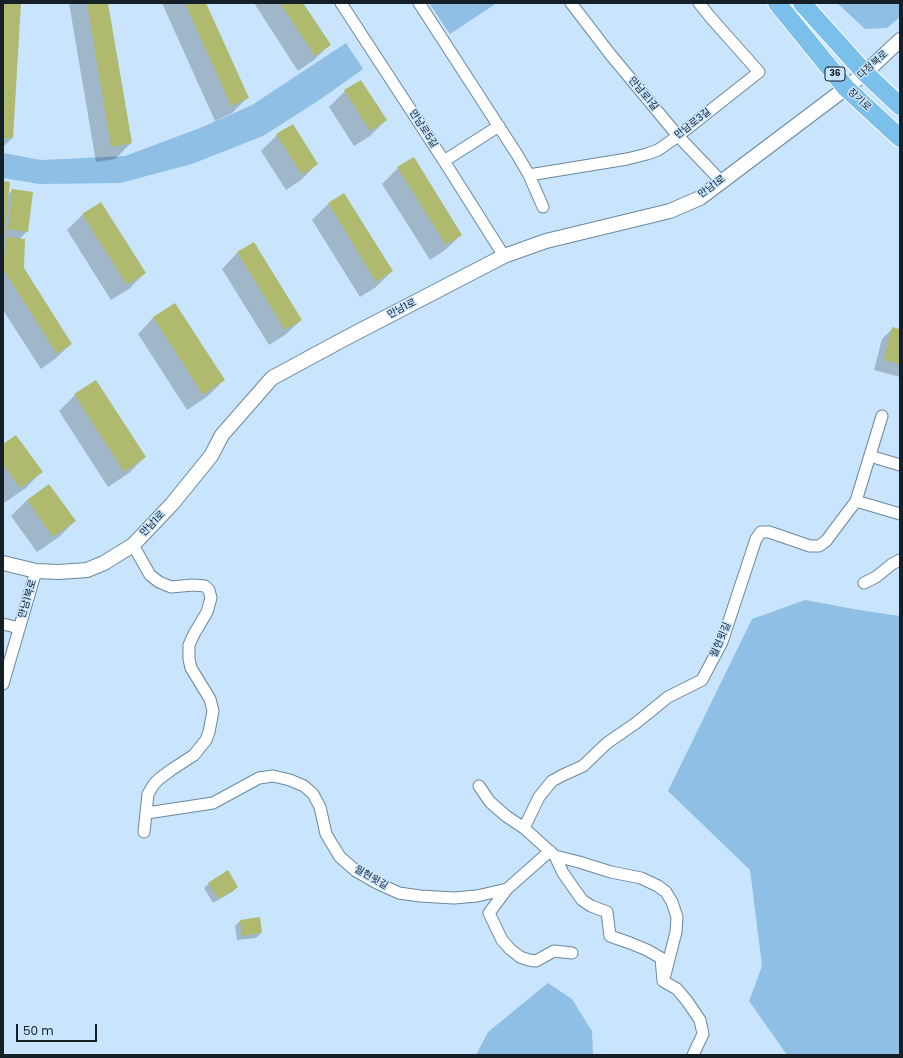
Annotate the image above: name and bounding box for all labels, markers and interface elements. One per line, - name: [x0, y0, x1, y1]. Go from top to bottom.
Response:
- street label: 다정북로: [855, 48, 891, 82]
- road number: 36: [825, 67, 845, 81]
- street label: 만남로1길: [626, 75, 660, 113]
- street label: 장기로: [845, 86, 873, 114]
- street label: 만남로3길: [672, 106, 714, 142]
- street label: 만남로5길: [406, 108, 440, 150]
- street label: 만남1로: [696, 173, 728, 201]
- street label: 만남1로: [386, 297, 418, 321]
- street label: 만남1로: [138, 509, 168, 539]
- street label: 만남1북로: [16, 578, 40, 620]
- street label: 월현윗길: [708, 621, 734, 659]
- street label: 월현윗길: [352, 864, 390, 892]
- scale bar: [18, 1016, 99, 1042]
- text: 50 m: [23, 1022, 54, 1039]

